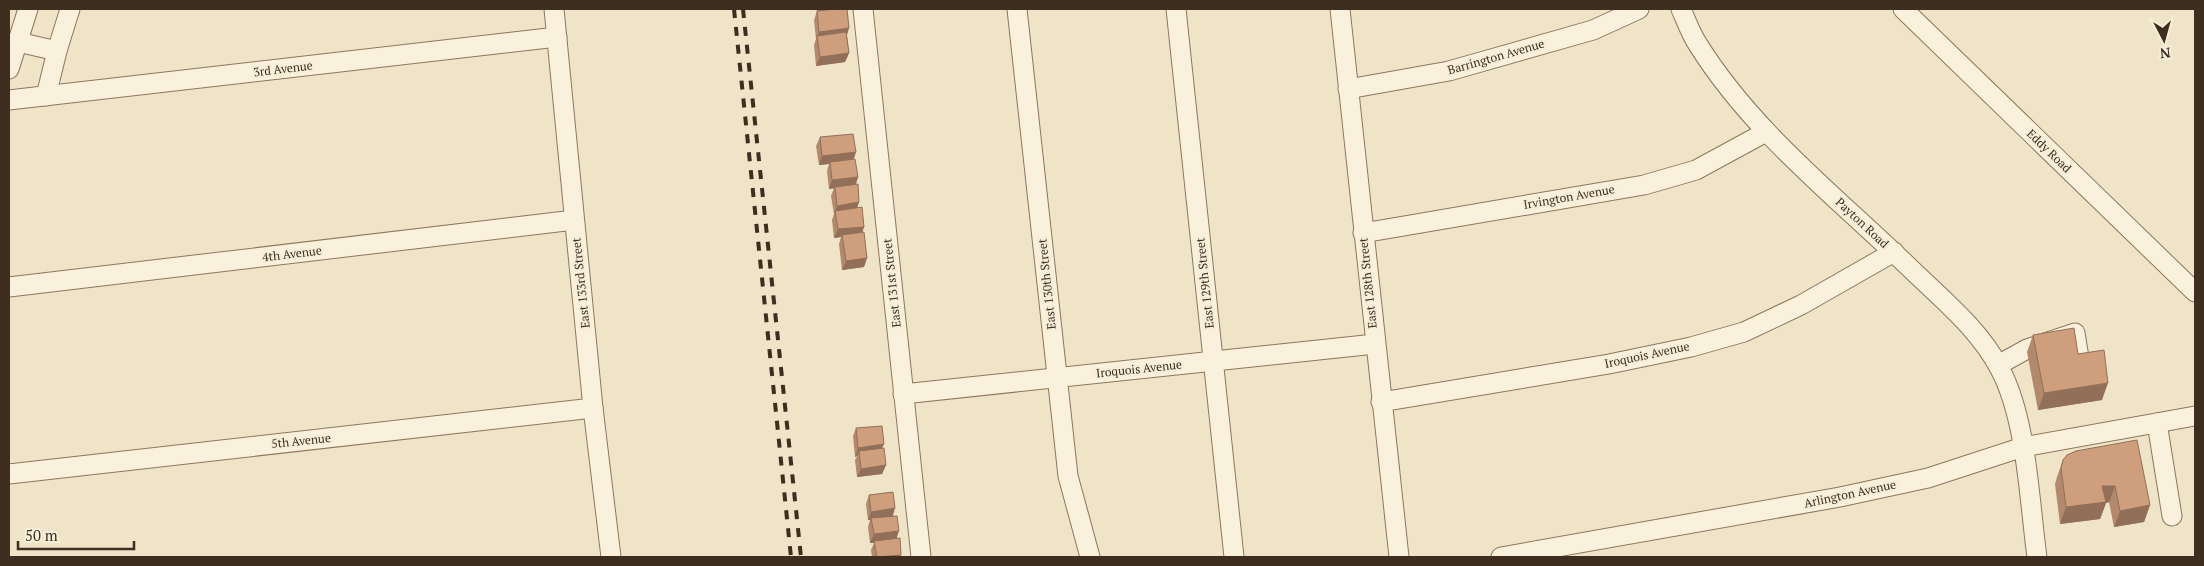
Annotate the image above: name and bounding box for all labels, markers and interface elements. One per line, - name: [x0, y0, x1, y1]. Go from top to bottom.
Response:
- north arrow: [2139, 15, 2189, 65]
- street label: Barrington Avenue: [1446, 36, 1546, 77]
- text: N: [2159, 43, 2172, 63]
- street label: 3rd Avenue: [252, 57, 313, 80]
- street label: Eddy Road: [2024, 126, 2075, 176]
- street label: Irvington Avenue: [1522, 181, 1616, 212]
- street label: Payton Road: [1833, 194, 1892, 251]
- street label: East 133rd Street: [568, 236, 593, 329]
- street label: East 129th Street: [1192, 236, 1217, 329]
- street label: East 128th Street: [1355, 236, 1380, 329]
- street label: East 131st Street: [879, 237, 904, 328]
- street label: East 130th Street: [1034, 237, 1059, 330]
- street label: 4th Avenue: [261, 242, 323, 265]
- street label: Iroquois Avenue: [1603, 338, 1691, 371]
- street label: Iroquois Avenue: [1095, 357, 1183, 380]
- street label: 5th Avenue: [270, 430, 332, 451]
- street label: Arlington Avenue: [1803, 476, 1897, 511]
- scale bar: [18, 518, 134, 550]
- text: 50 m: [25, 525, 58, 545]

